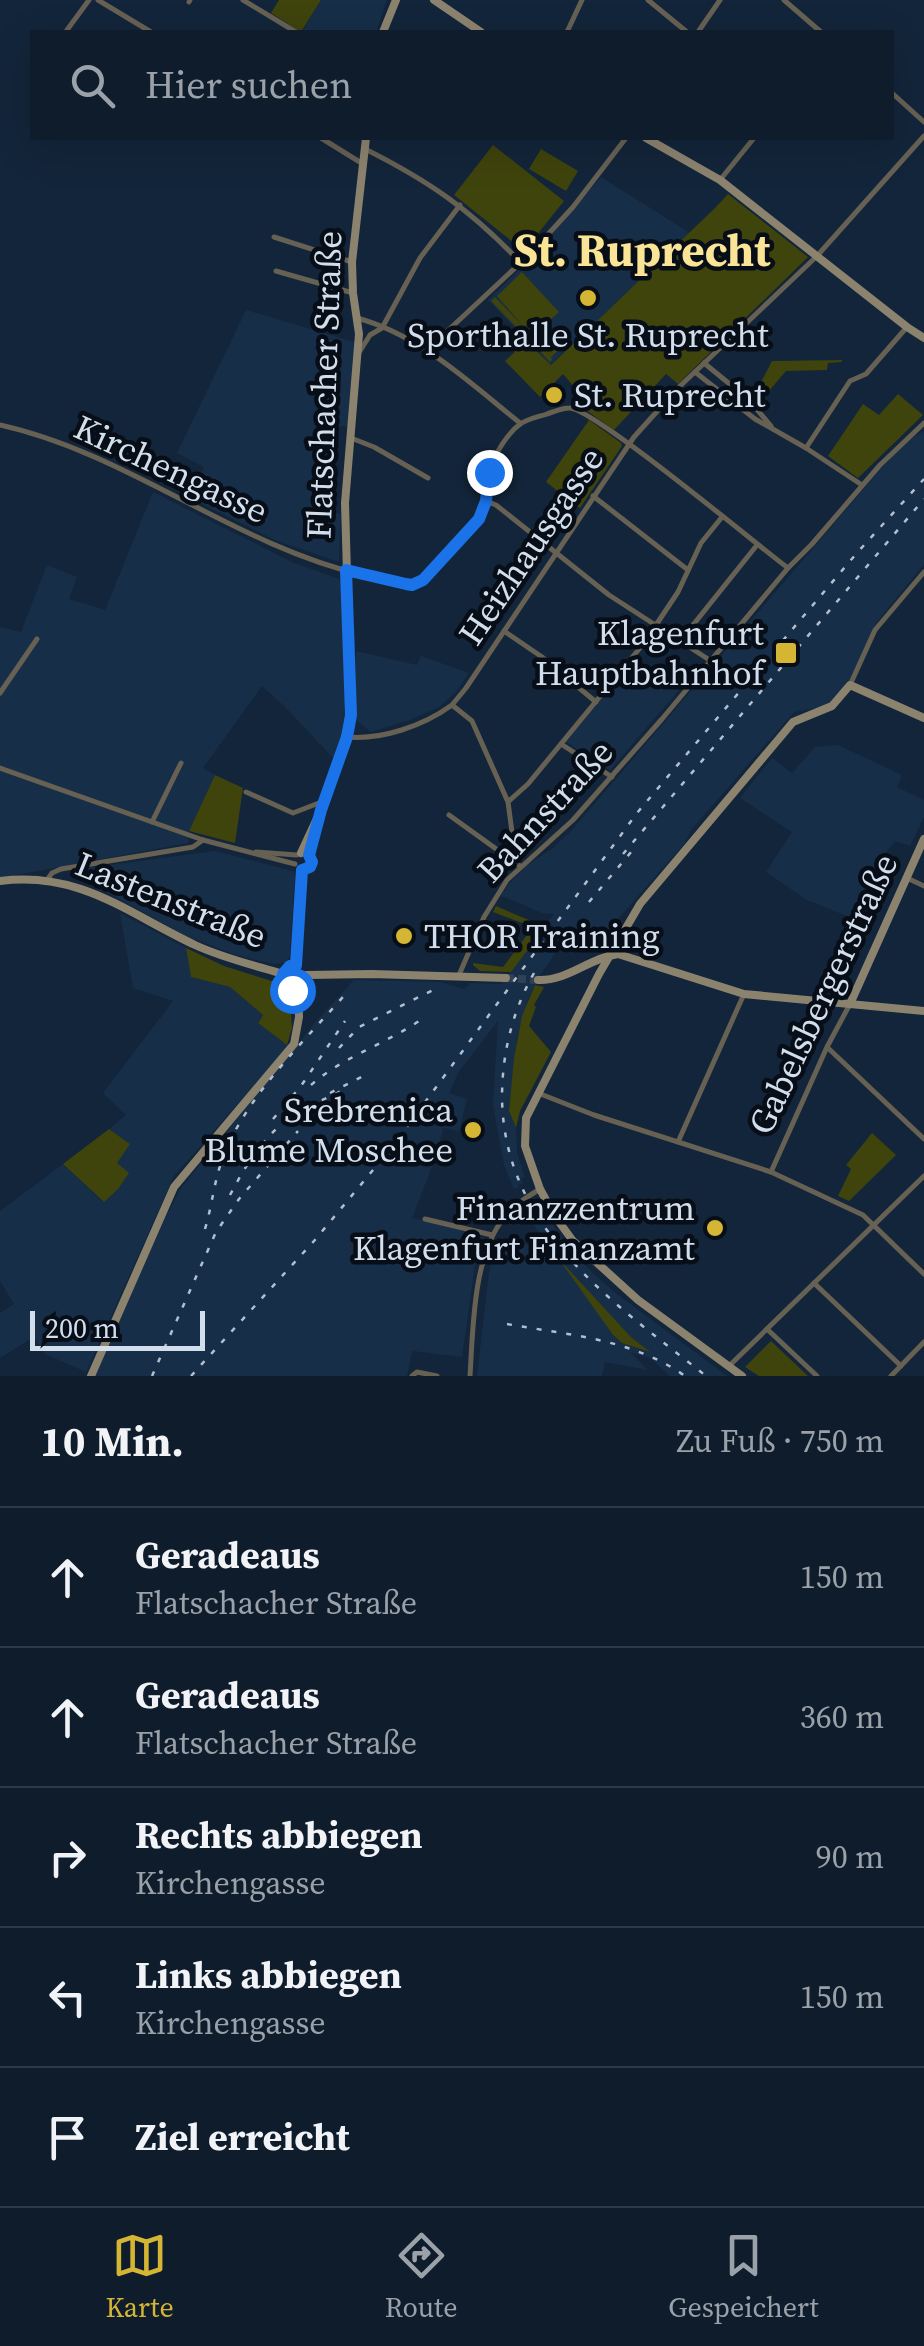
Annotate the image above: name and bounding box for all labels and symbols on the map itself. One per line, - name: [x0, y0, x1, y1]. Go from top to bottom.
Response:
- district label: St. Ruprecht: [514, 219, 771, 281]
- street label: Flatschacher Straße: [295, 230, 353, 540]
- marker: Sporthalle St. Ruprecht: [577, 287, 599, 309]
- place label: Sporthalle St. Ruprecht: [407, 311, 769, 359]
- place label: St. Ruprecht: [574, 371, 766, 419]
- marker: St. Ruprecht: [543, 384, 565, 406]
- street label: Kirchengasse: [66, 403, 276, 535]
- street label: Heizhausgasse: [447, 438, 615, 654]
- route end: [467, 450, 513, 496]
- place label: Klagenfurt Hauptbahnhof: [535, 609, 767, 697]
- marker: Klagenfurt Hauptbahnhof: [773, 640, 799, 666]
- street label: Bahnstraße: [466, 729, 624, 893]
- street label: Lastenstraße: [69, 840, 273, 960]
- street label: Gabelsbergerstraße: [737, 846, 909, 1142]
- place label: THOR Training: [424, 912, 660, 960]
- marker: THOR Training: [393, 925, 415, 947]
- route start: [270, 968, 316, 1014]
- place label: Srebrenica Blume Moschee: [205, 1086, 453, 1174]
- marker: Srebrenica Blume Moschee: [462, 1119, 484, 1141]
- place label: Finanzzentrum Klagenfurt Finanzamt: [353, 1184, 696, 1272]
- marker: Finanzzentrum Klagenfurt Finanzamt: [704, 1217, 726, 1239]
- scale bar: [30, 1306, 205, 1350]

